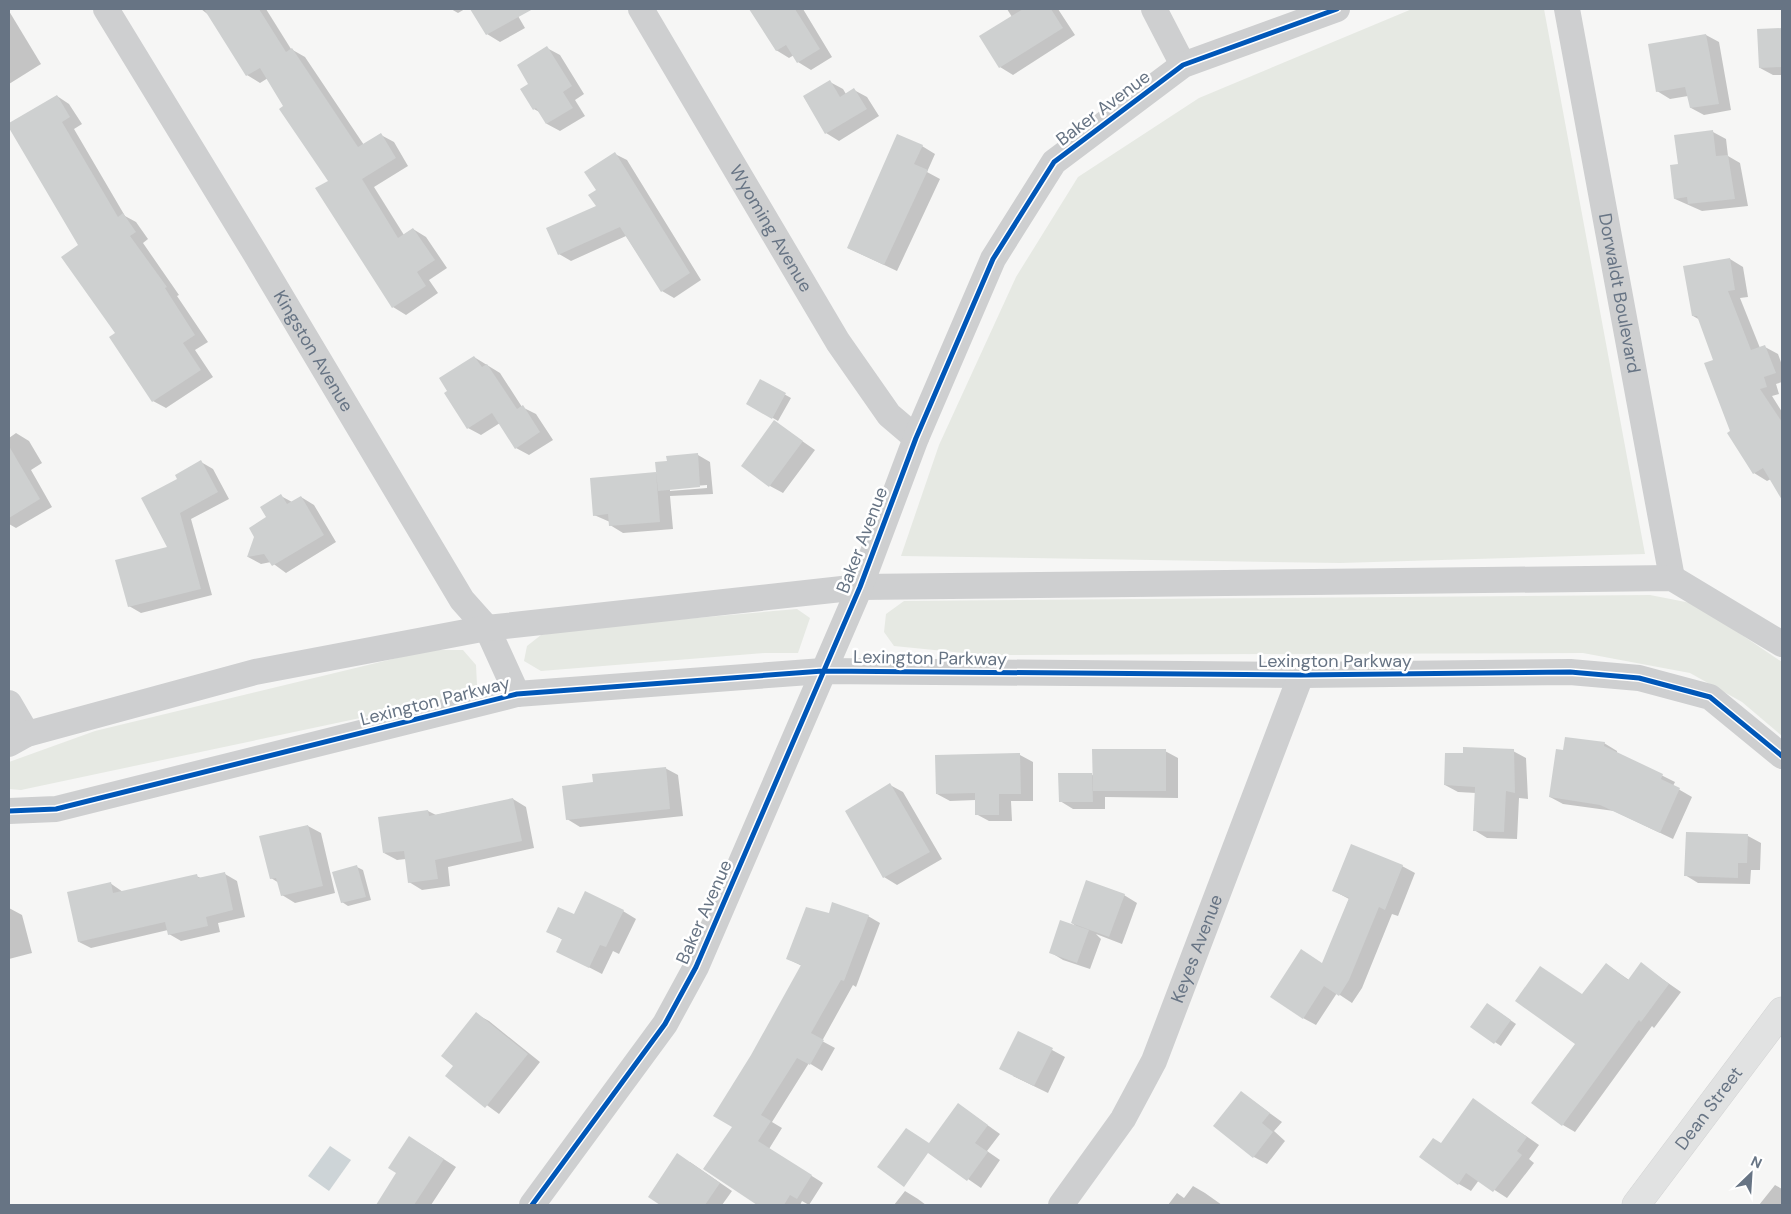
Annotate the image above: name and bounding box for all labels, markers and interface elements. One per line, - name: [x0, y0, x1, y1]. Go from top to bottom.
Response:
- street label: Baker Avenue: [1051, 65, 1155, 151]
- street label: Wyoming Avenue: [724, 160, 818, 297]
- street label: Dorwaldt Boulevard: [1593, 211, 1646, 375]
- street label: Kingston Avenue: [268, 286, 359, 416]
- street label: Baker Avenue: [831, 483, 893, 597]
- street label: Lexington Parkway: [853, 645, 1007, 671]
- street label: Lexington Parkway: [1258, 649, 1412, 673]
- street label: Lexington Parkway: [358, 671, 512, 731]
- street label: Baker Avenue: [670, 856, 738, 968]
- street label: Keyes Avenue: [1165, 891, 1228, 1006]
- street label: Dean Street: [1670, 1062, 1748, 1155]
- north arrow: [1726, 1149, 1776, 1199]
- text: N: [1748, 1152, 1765, 1173]

